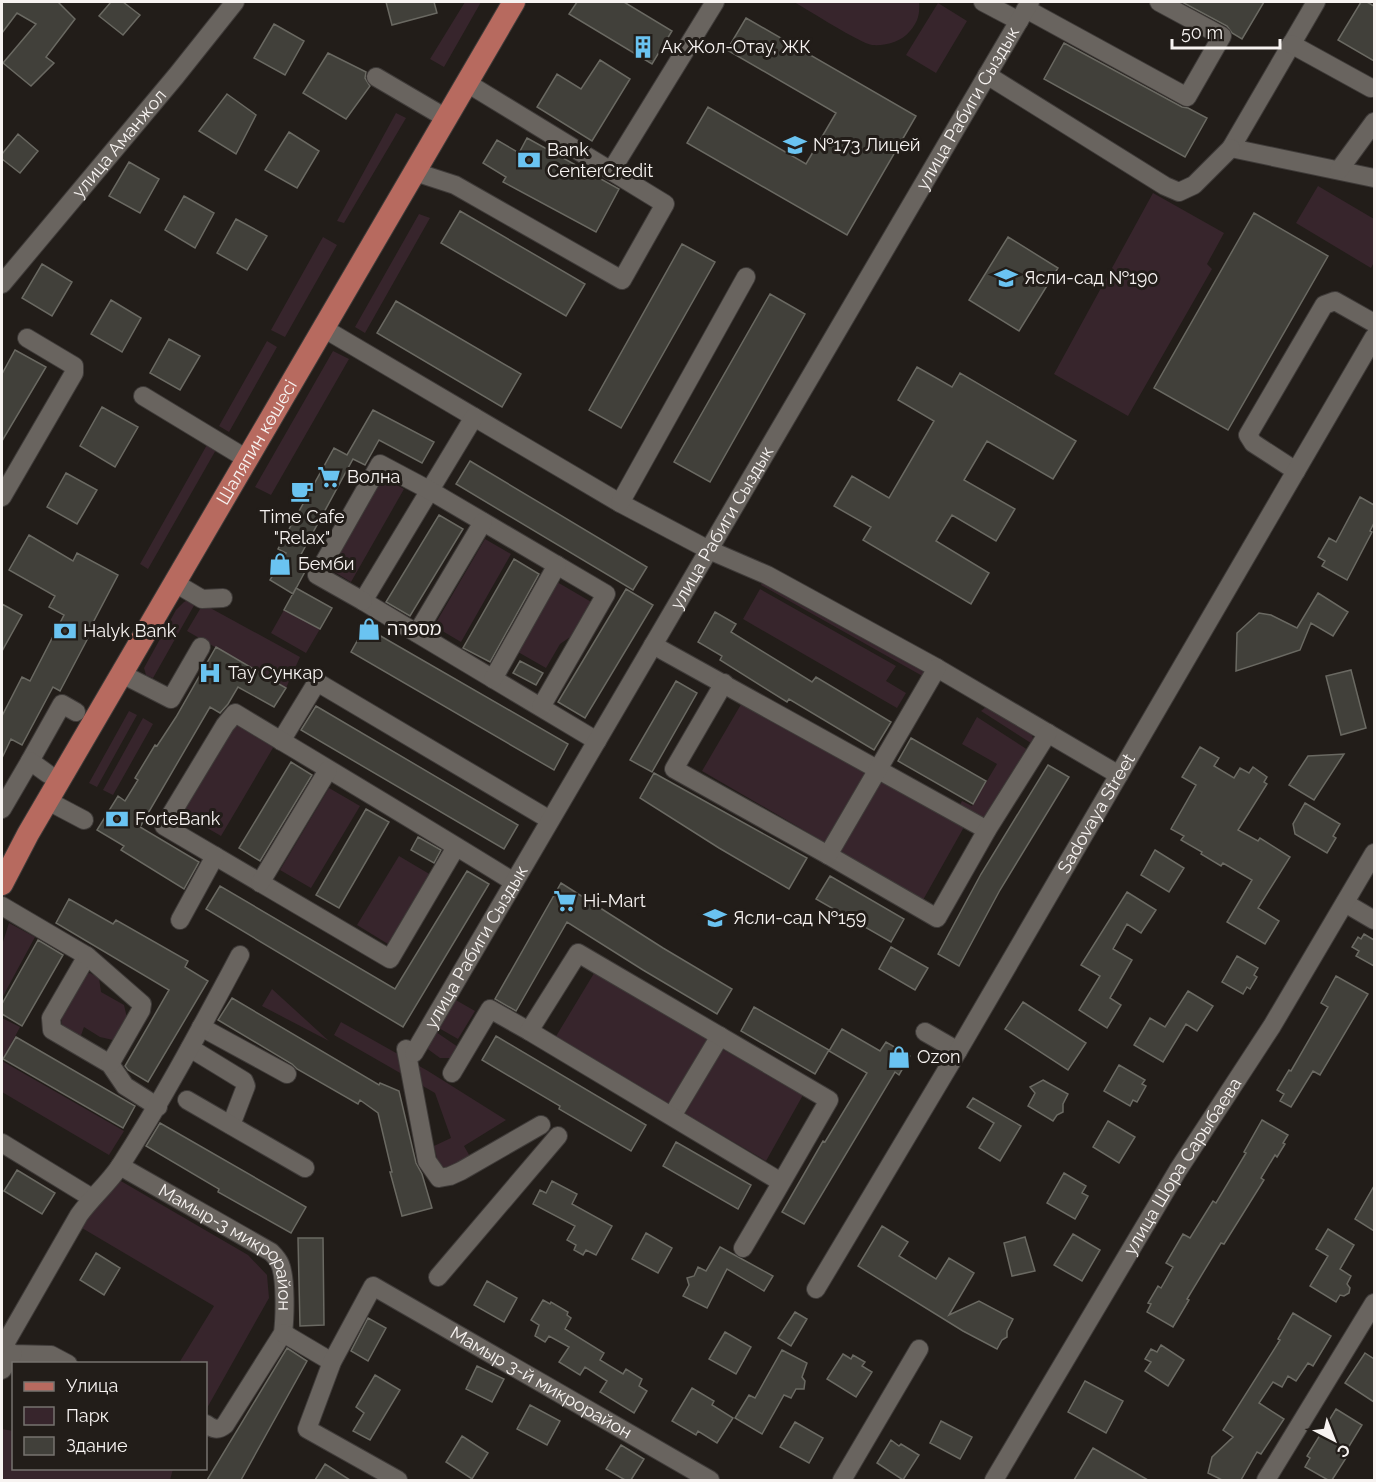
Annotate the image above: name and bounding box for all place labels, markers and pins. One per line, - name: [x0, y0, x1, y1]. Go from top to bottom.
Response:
- building icon: Ак Жол-Отау, ЖК: [630, 34, 656, 60]
- place label: Ак Жол-Отау, ЖК: [661, 36, 811, 57]
- school or university icon: №173 Лицей: [782, 132, 808, 158]
- place label: №173 Лицей: [813, 134, 920, 155]
- place label: Bank CenterCredit: [547, 139, 653, 181]
- bank icon: Bank CenterCredit: [516, 147, 542, 173]
- school or university icon: Ясли-сад №190: [993, 265, 1019, 291]
- place label: Ясли-сад №190: [1024, 267, 1158, 288]
- supermarket icon: Волна: [316, 464, 342, 490]
- place label: Волна: [347, 466, 400, 487]
- cafe icon: Time Cafe "Relax": [289, 478, 315, 504]
- place label: Time Cafe "Relax": [260, 506, 345, 548]
- shop icon: Бемби: [267, 551, 293, 577]
- place label: Бемби: [298, 553, 355, 574]
- shop icon: מספרה: [356, 616, 382, 642]
- bank icon: Halyk Bank: [52, 618, 78, 644]
- place label: מספרה: [387, 618, 441, 639]
- place label: Halyk Bank: [83, 620, 177, 641]
- hospital icon: Тау Сункар: [197, 660, 223, 686]
- place label: Тау Сункар: [228, 662, 323, 683]
- bank icon: ForteBank: [104, 806, 130, 832]
- place label: ForteBank: [135, 808, 221, 829]
- supermarket icon: Hi-Mart: [552, 888, 578, 914]
- place label: Hi-Mart: [583, 890, 646, 911]
- school or university icon: Ясли-сад №159: [702, 905, 728, 931]
- place label: Ясли-сад №159: [733, 907, 866, 928]
- shop icon: Ozon: [886, 1044, 912, 1070]
- place label: Ozon: [917, 1046, 960, 1067]

